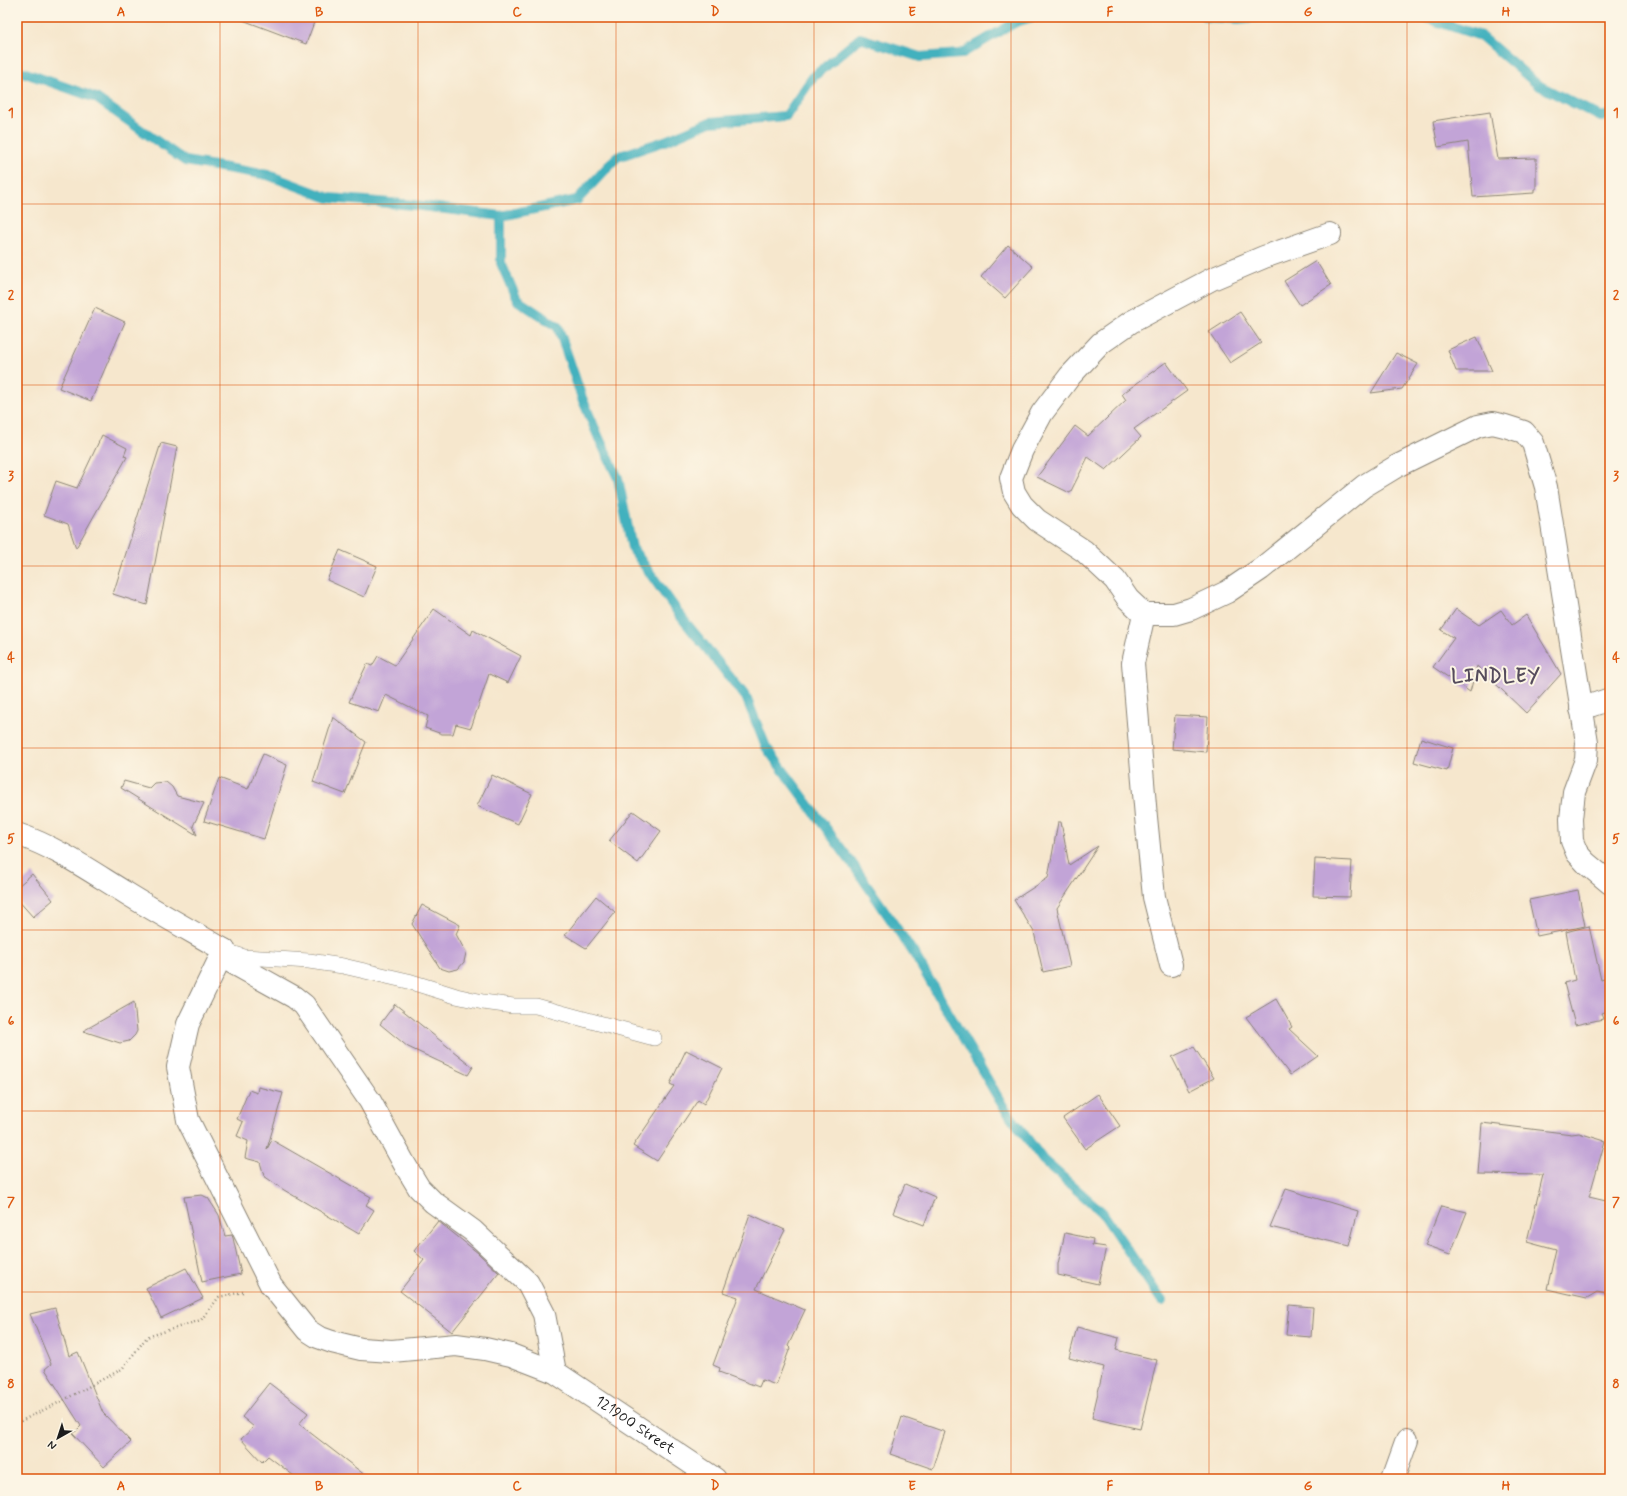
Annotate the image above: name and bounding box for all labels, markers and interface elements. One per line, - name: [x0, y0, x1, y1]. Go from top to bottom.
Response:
- text: A: [117, 4, 125, 21]
- text: B: [315, 4, 324, 21]
- text: C: [512, 4, 522, 21]
- text: D: [711, 4, 720, 21]
- text: E: [908, 4, 916, 21]
- text: F: [1107, 4, 1114, 21]
- text: G: [1304, 4, 1313, 21]
- text: H: [1502, 4, 1511, 21]
- text: 1: [8, 105, 14, 122]
- text: 1: [1613, 105, 1619, 122]
- text: 2: [8, 287, 15, 304]
- text: 2: [1613, 287, 1620, 304]
- text: 3: [8, 468, 14, 485]
- text: 3: [1613, 468, 1619, 485]
- text: 4: [7, 650, 15, 667]
- text: 4: [1612, 650, 1620, 667]
- district label: LINDLEY: [1451, 664, 1541, 689]
- text: 5: [7, 831, 15, 848]
- text: 5: [1612, 831, 1620, 848]
- text: 6: [8, 1013, 15, 1030]
- text: 6: [1613, 1013, 1620, 1030]
- text: 7: [7, 1194, 15, 1211]
- text: 7: [1612, 1194, 1620, 1211]
- text: 8: [7, 1376, 15, 1393]
- text: 8: [1612, 1376, 1620, 1393]
- street label: 121900 Street: [591, 1391, 679, 1460]
- north arrow: [38, 1418, 78, 1458]
- text: N: [45, 1437, 60, 1453]
- text: A: [117, 1478, 125, 1495]
- text: B: [315, 1478, 324, 1495]
- text: C: [512, 1478, 522, 1495]
- text: D: [711, 1478, 720, 1495]
- text: E: [908, 1478, 916, 1495]
- text: F: [1107, 1478, 1114, 1495]
- text: G: [1304, 1478, 1313, 1495]
- text: H: [1502, 1478, 1511, 1495]

